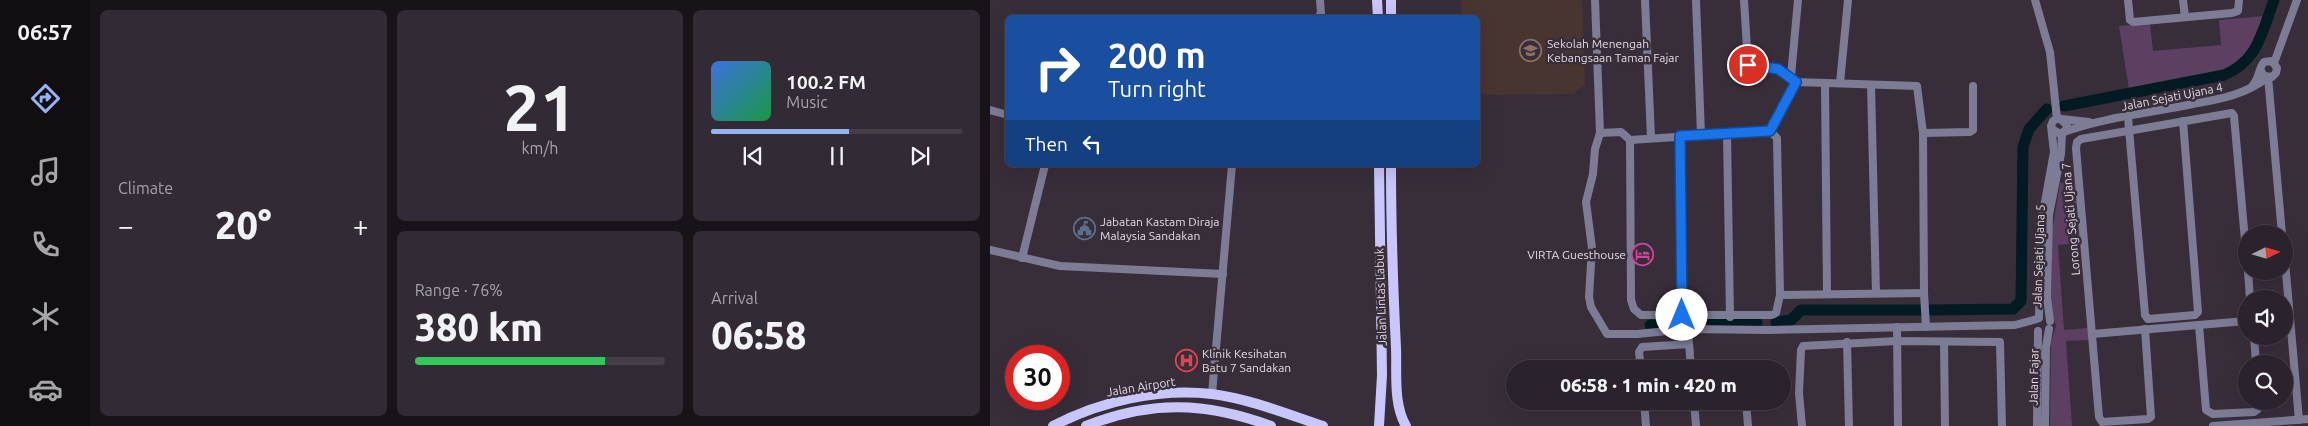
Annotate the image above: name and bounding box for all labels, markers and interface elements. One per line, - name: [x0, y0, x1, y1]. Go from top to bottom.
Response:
- text: 06:57: [17, 19, 73, 44]
- icon: right: [1025, 35, 1090, 100]
- text: 200 m: [1108, 35, 1206, 75]
- place label: Sekolah Menengah Kebangsaan Taman Fajar: [1547, 37, 1679, 64]
- school or university icon: Sekolah Menengah Kebangsaan Taman Fajar: [1519, 39, 1543, 63]
- pin: [1727, 44, 1769, 86]
- icon: arrive: [1734, 51, 1762, 79]
- text: 21: [503, 70, 577, 143]
- text: 100.2 FM: [786, 71, 866, 93]
- text: Turn right: [1108, 76, 1206, 101]
- street label: Jalan Sejati Ujana 4: [2120, 80, 2224, 113]
- icon: directions: [28, 81, 63, 116]
- text: Music: [786, 93, 828, 111]
- icon: left: [1078, 130, 1106, 158]
- text: Then: [1025, 133, 1068, 155]
- text: km/h: [522, 139, 558, 157]
- icon: previous: [739, 142, 767, 170]
- icon: pause: [823, 142, 851, 170]
- icon: next: [906, 142, 934, 170]
- icon: music: [28, 154, 63, 189]
- street label: Lorong Sejati Ujana 7: [2059, 162, 2082, 276]
- text: Climate: [118, 179, 173, 197]
- text: 20°: [215, 204, 272, 246]
- street label: Jalan Sejati Ujana 5: [2030, 204, 2047, 308]
- text: −: [118, 210, 134, 241]
- text: +: [353, 210, 369, 241]
- place label: Jabatan Kastam Diraja Malaysia Sandakan: [1100, 215, 1220, 242]
- public building icon: Jabatan Kastam Diraja Malaysia Sandakan: [1072, 217, 1096, 241]
- north arrow: [2238, 225, 2292, 280]
- map controls: [2238, 225, 2293, 410]
- icon: phone: [28, 227, 63, 262]
- hotel icon: VIRTA Guesthouse: [1630, 243, 1654, 267]
- street label: Jalan Lintas Labuk: [1372, 248, 1389, 346]
- place label: VIRTA Guesthouse: [1527, 248, 1626, 261]
- text: Range · 76%: [415, 281, 503, 299]
- position arrow: [1655, 288, 1707, 340]
- text: Arrival: [711, 289, 758, 307]
- button: sound: [2238, 290, 2293, 345]
- icon: climate: [28, 299, 63, 334]
- text: 380 km: [415, 306, 543, 348]
- text: 06:58: [711, 314, 806, 356]
- speed limit sign: 30: [1005, 345, 1070, 410]
- place label: Klinik Kesihatan Batu 7 Sandakan: [1202, 347, 1291, 374]
- street label: Jalan Fajar: [2027, 348, 2041, 405]
- hospital icon: Klinik Kesihatan Batu 7 Sandakan: [1174, 349, 1198, 373]
- button: search: [2238, 355, 2293, 410]
- icon: car: [28, 372, 63, 407]
- text: 06:58 · 1 min · 420 m: [1560, 374, 1737, 396]
- street label: Jalan Airport: [1106, 375, 1177, 398]

